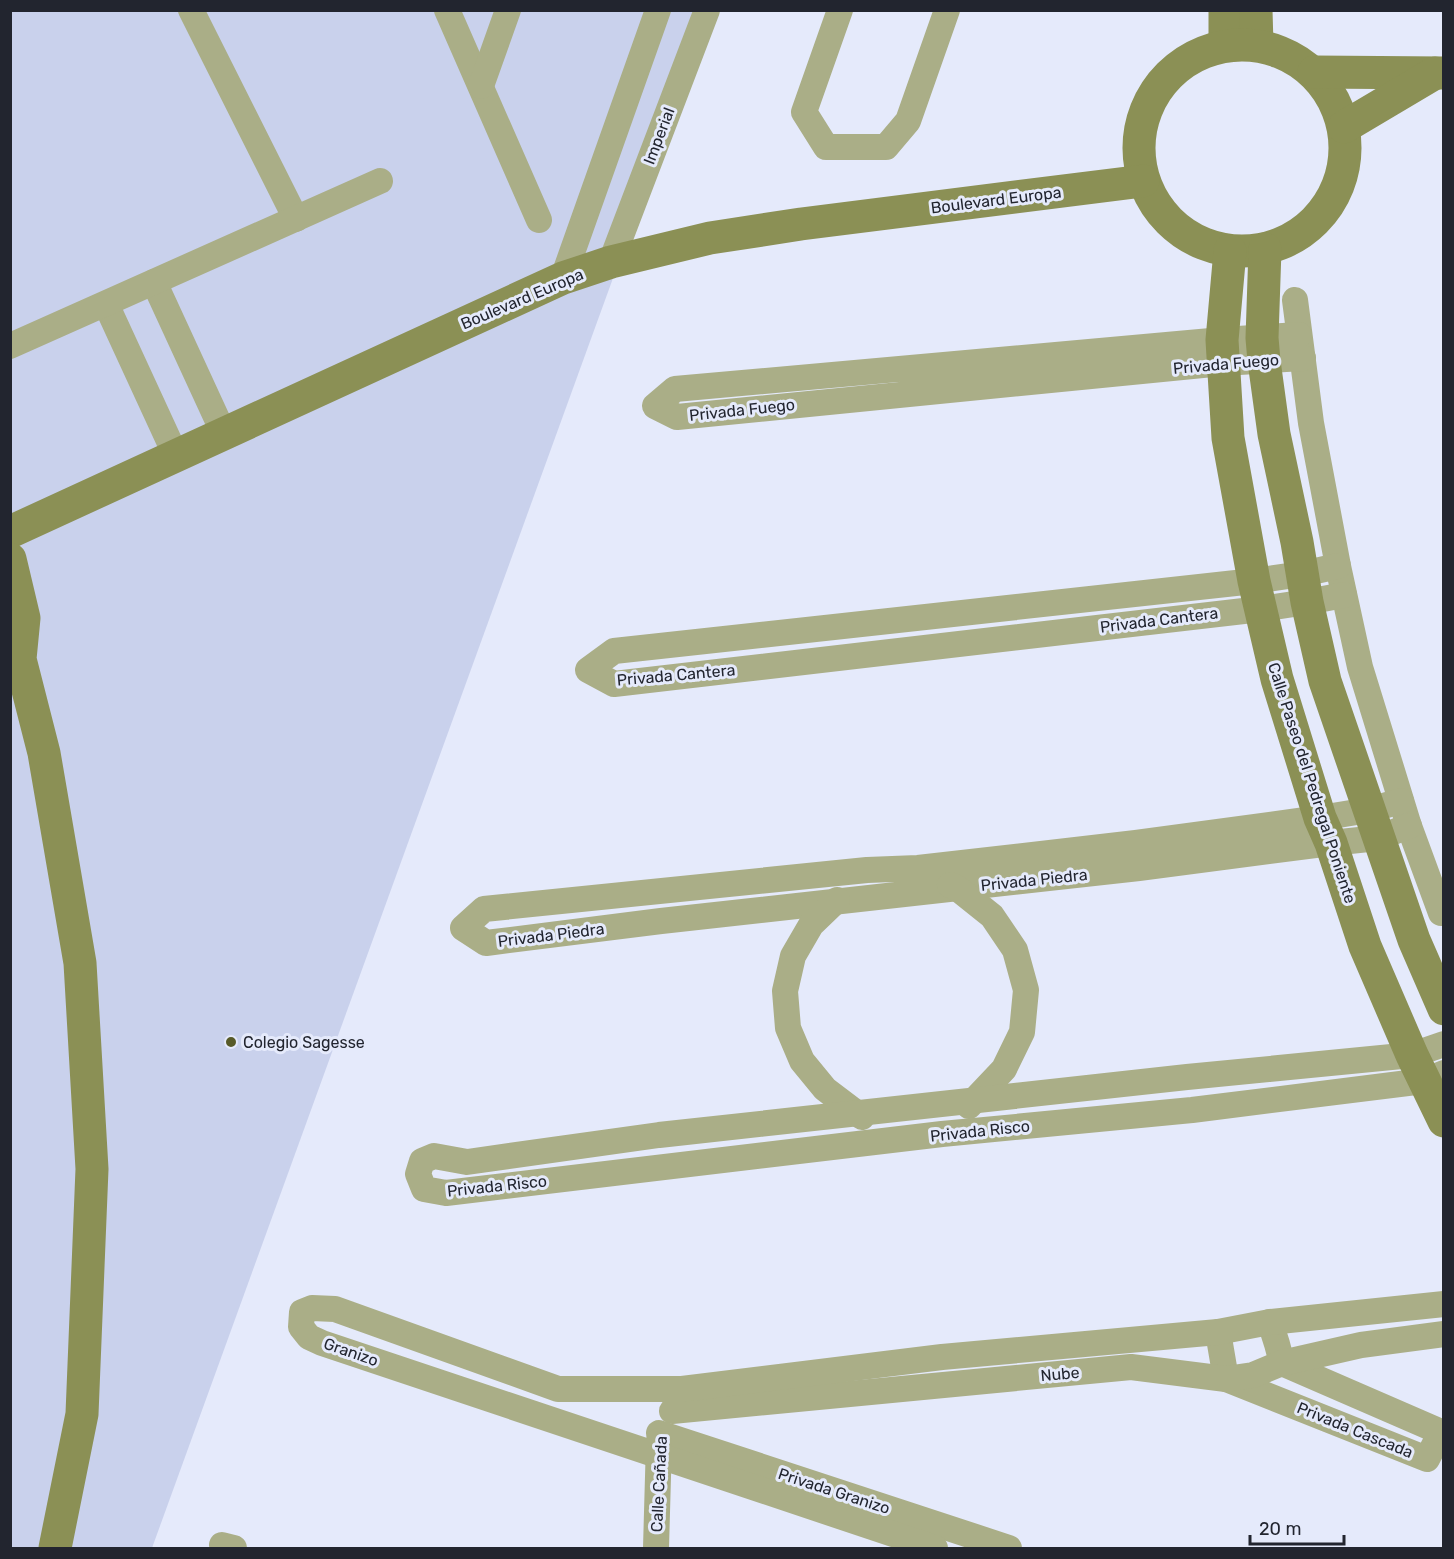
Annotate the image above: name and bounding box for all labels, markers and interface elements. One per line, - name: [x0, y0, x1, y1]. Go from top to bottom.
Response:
- street label: Imperial: [639, 105, 679, 167]
- street label: Boulevard Europa: [930, 183, 1062, 217]
- street label: Boulevard Europa: [458, 265, 586, 333]
- street label: Privada Fuego: [1172, 350, 1280, 378]
- street label: Privada Fuego: [688, 395, 796, 425]
- street label: Privada Cantera: [1099, 603, 1219, 637]
- street label: Privada Cantera: [616, 660, 736, 690]
- street label: Calle Paseo del Pedregal Poniente: [1264, 660, 1360, 906]
- street label: Privada Piedra: [980, 865, 1088, 895]
- street label: Privada Piedra: [497, 919, 605, 951]
- place label: Colegio Sagesse: [243, 1033, 365, 1052]
- marker: Colegio Sagesse: [224, 1035, 238, 1049]
- street label: Privada Risco: [929, 1116, 1031, 1146]
- street label: Privada Risco: [446, 1171, 548, 1201]
- street label: Granizo: [321, 1334, 381, 1370]
- street label: Nube: [1040, 1363, 1080, 1385]
- street label: Privada Cascada: [1294, 1398, 1416, 1462]
- street label: Calle Cañada: [647, 1435, 671, 1533]
- street label: Privada Granizo: [776, 1464, 892, 1518]
- scale bar: [1250, 1508, 1344, 1546]
- text: 20 m: [1259, 1518, 1301, 1540]

